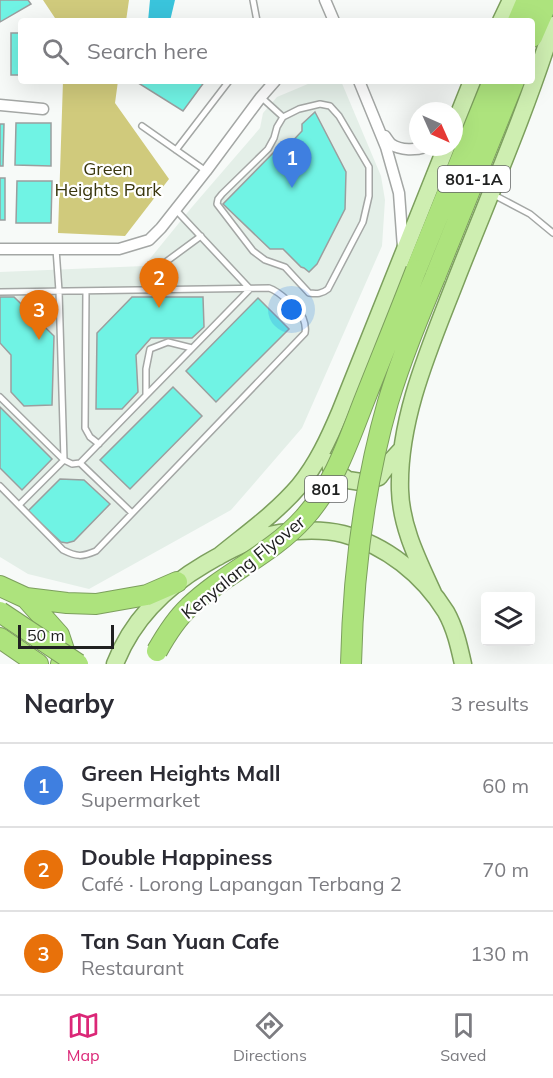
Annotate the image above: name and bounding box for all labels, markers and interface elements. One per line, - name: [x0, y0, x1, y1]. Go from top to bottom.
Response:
- search box: [18, 18, 535, 84]
- icon: search: [39, 35, 72, 68]
- text: Search here: [87, 37, 208, 65]
- north arrow: [409, 102, 463, 156]
- pin: 1: [272, 138, 312, 188]
- park label: Green Heights Park: [54, 157, 162, 201]
- road number: 801-1A: [438, 166, 510, 192]
- pin: 2: [140, 258, 178, 308]
- pin: 3: [20, 290, 58, 340]
- your location: [277, 295, 306, 324]
- road number: 801: [305, 476, 347, 502]
- street label: Kenyalang Flyover: [176, 510, 310, 624]
- map controls: [481, 592, 535, 646]
- button: layers: [481, 592, 535, 646]
- scale bar: [18, 622, 114, 650]
- text: 50 m: [27, 625, 64, 645]
- text: Nearby: [24, 687, 114, 720]
- text: 3 results: [451, 691, 529, 716]
- text: Green Heights Mall: [81, 759, 281, 787]
- text: 1: [38, 773, 50, 798]
- text: 60 m: [482, 773, 529, 798]
- text: Supermarket: [81, 787, 200, 812]
- text: Double Happiness: [81, 843, 272, 871]
- text: 2: [38, 857, 50, 882]
- text: 70 m: [482, 857, 529, 882]
- text: Café · Lorong Lapangan Terbang 2: [81, 871, 402, 896]
- text: Tan San Yuan Cafe: [81, 927, 279, 955]
- text: 3: [38, 941, 50, 966]
- text: 130 m: [470, 941, 529, 966]
- text: Restaurant: [81, 955, 184, 980]
- tab: Map: [67, 1009, 100, 1065]
- tab: Directions: [233, 1009, 307, 1065]
- tab: Saved: [440, 1009, 486, 1065]

